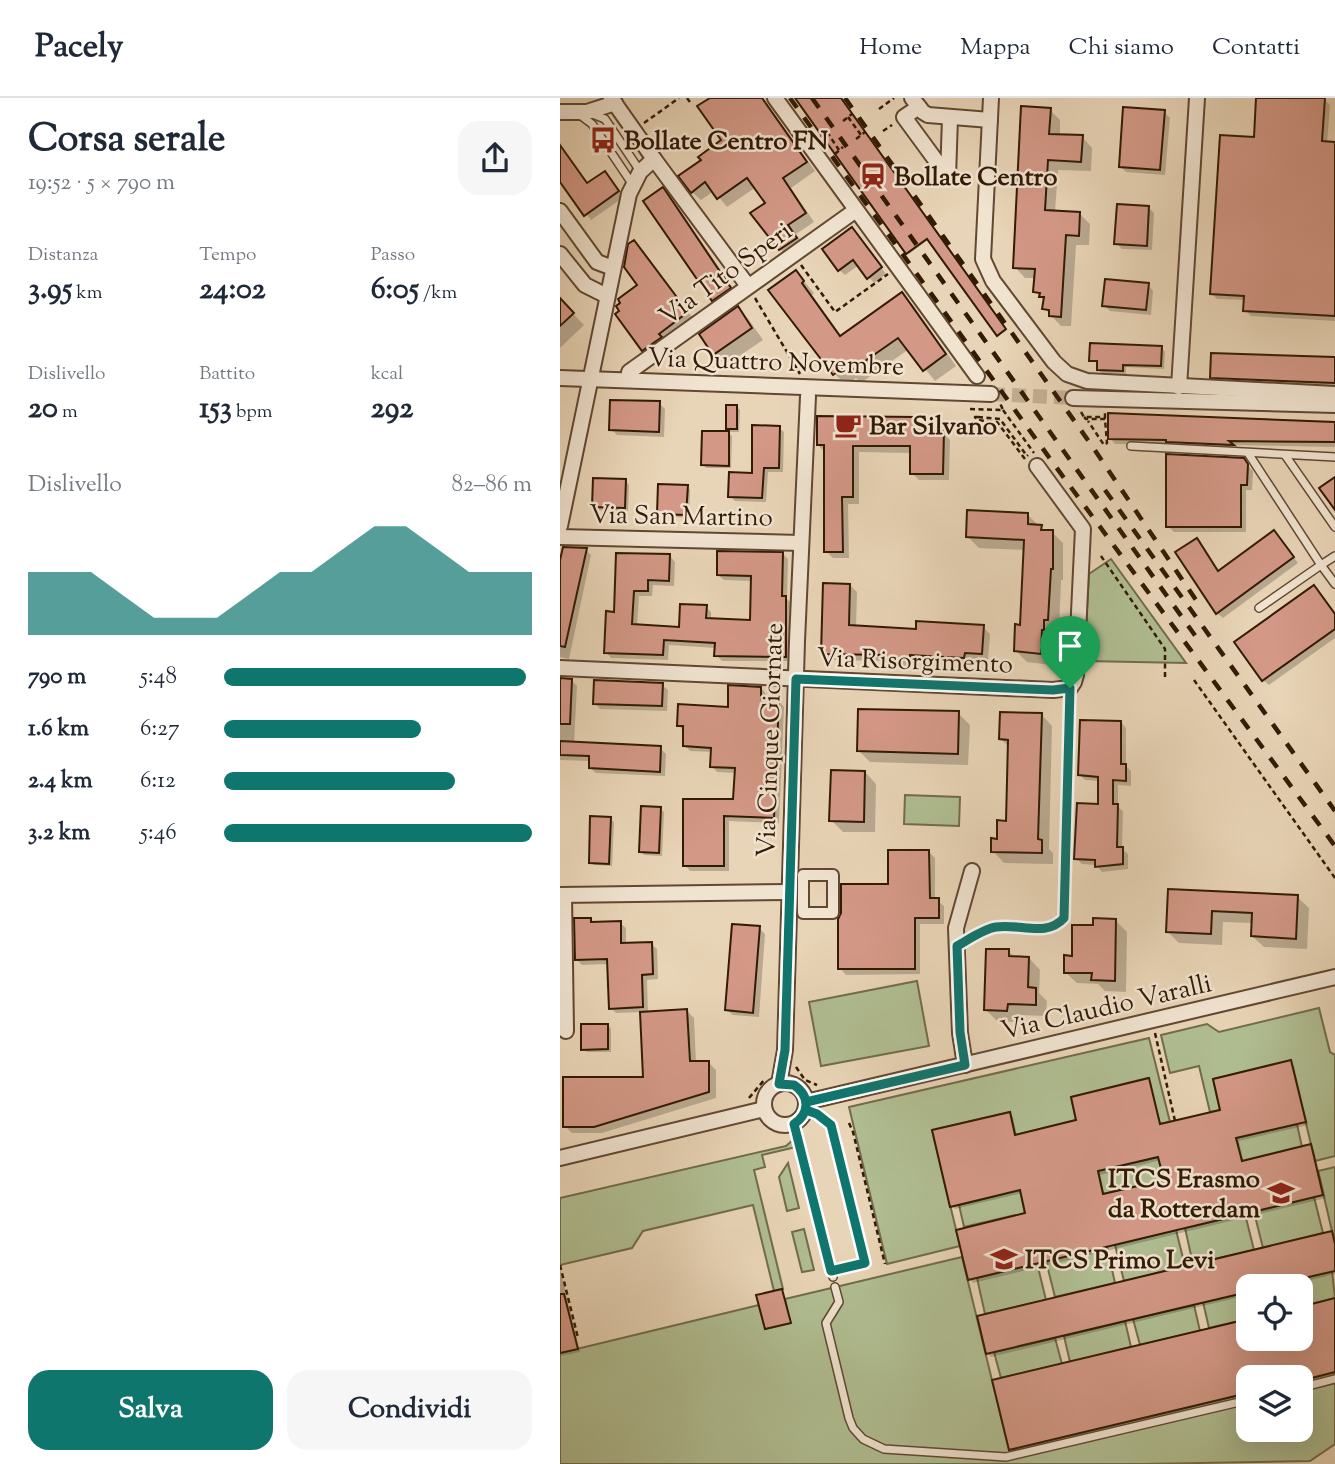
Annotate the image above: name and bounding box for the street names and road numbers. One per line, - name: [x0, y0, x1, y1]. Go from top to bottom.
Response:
- street label: Via Tito Speri: [652, 214, 801, 336]
- street label: Via Quattro Novembre: [647, 341, 905, 386]
- street label: Via San Martino: [589, 497, 773, 538]
- street label: Via Cinque Giornate: [749, 622, 794, 858]
- street label: Via Risorgimento: [816, 641, 1014, 684]
- street label: Via Claudio Varalli: [997, 966, 1216, 1051]

